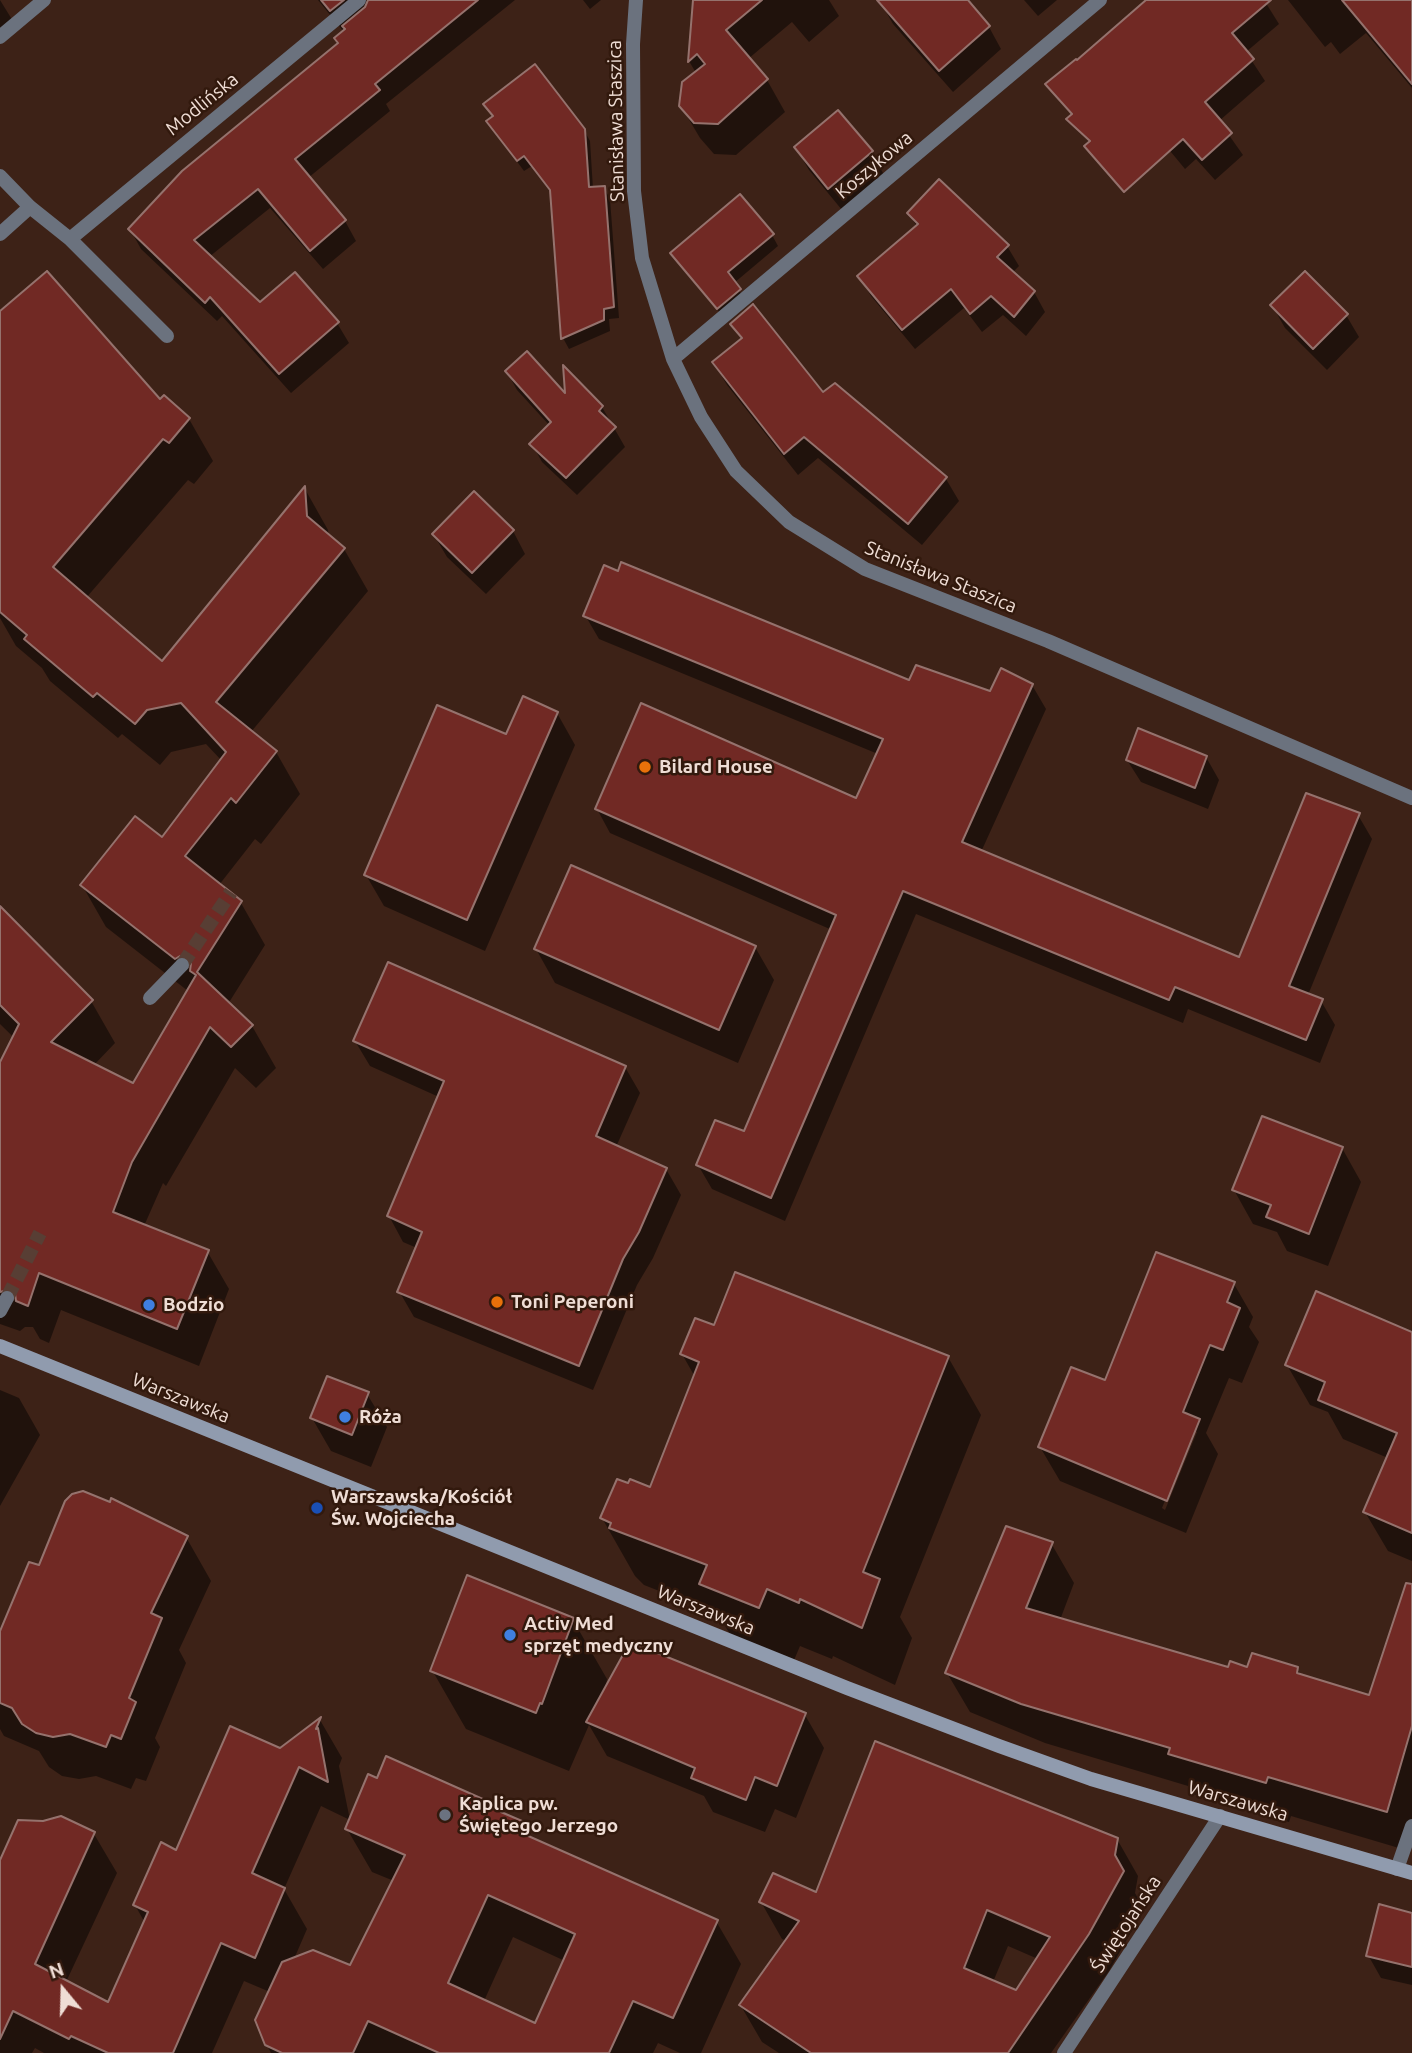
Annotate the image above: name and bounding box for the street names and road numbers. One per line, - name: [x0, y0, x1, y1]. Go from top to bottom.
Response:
- street label: Stanisława Staszica: [603, 40, 629, 202]
- street label: Modlińska: [161, 68, 243, 140]
- street label: Koszykowa: [831, 126, 917, 204]
- street label: Stanisława Staszica: [862, 536, 1020, 618]
- street label: Warszawska: [129, 1368, 233, 1428]
- street label: Warszawska: [654, 1580, 758, 1640]
- street label: Warszawska: [1185, 1776, 1291, 1826]
- street label: Świętojańska: [1086, 1871, 1166, 1977]

